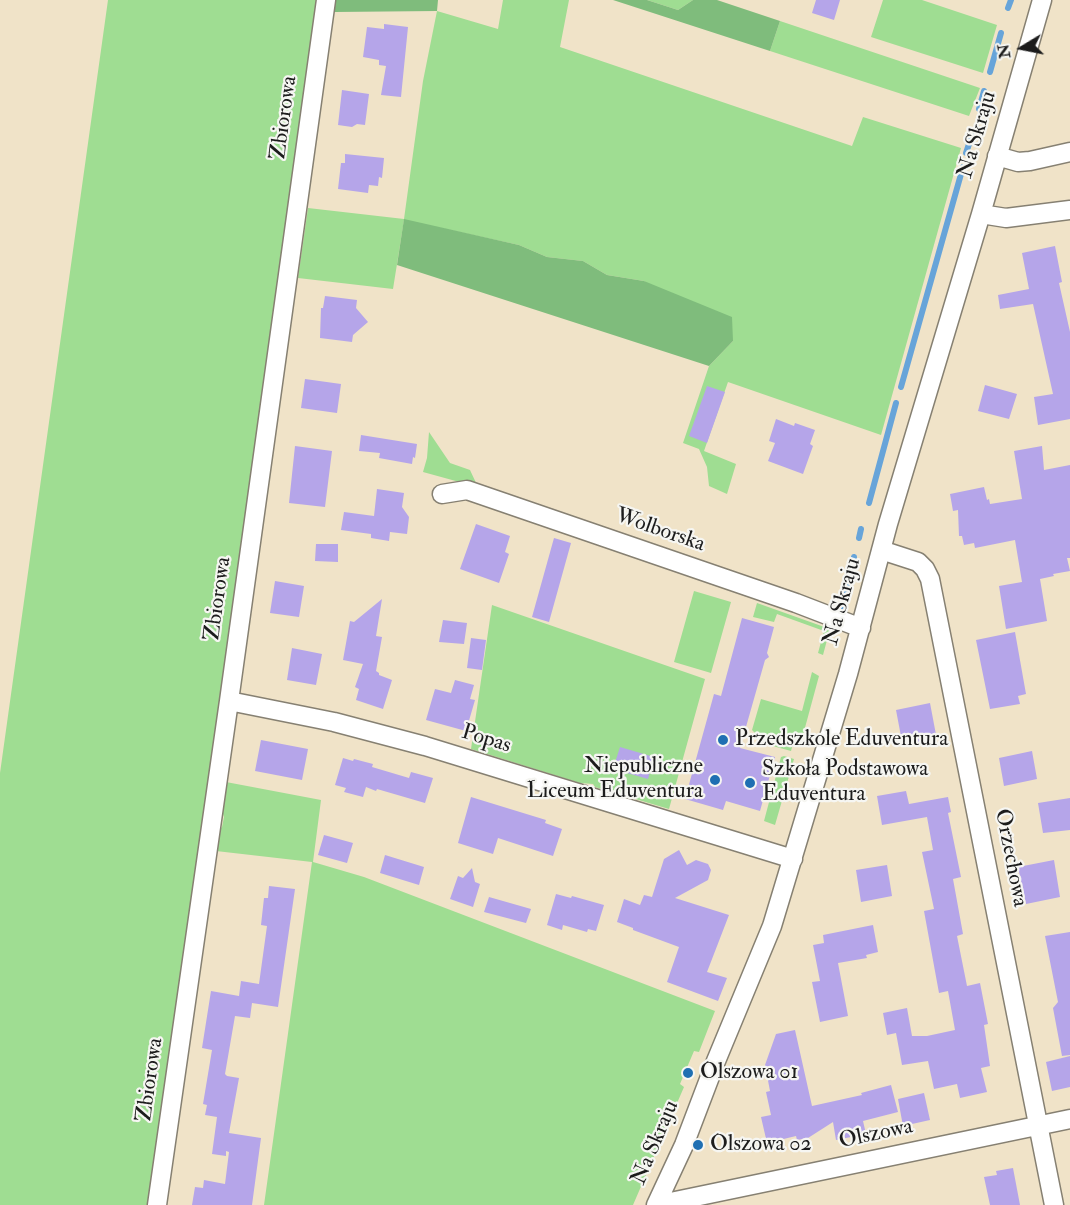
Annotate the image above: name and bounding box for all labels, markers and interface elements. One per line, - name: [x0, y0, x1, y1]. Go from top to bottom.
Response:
- north arrow: [992, 18, 1052, 78]
- text: N: [993, 42, 1015, 60]
- street label: Zbiorowa: [266, 74, 304, 162]
- street label: Na Skraju: [953, 88, 1003, 182]
- street label: Wolborska: [612, 503, 708, 559]
- street label: Zbiorowa: [200, 555, 238, 643]
- street label: Na Skraju: [819, 555, 867, 649]
- street label: Popas: [458, 720, 514, 760]
- place label: Przedszkole Eduventura: [735, 727, 948, 753]
- marker: Przedszkole Eduventura: [716, 733, 730, 747]
- place label: Niepubliczne Liceum Eduventura: [527, 754, 703, 806]
- place label: Szkoła Podstawowa Eduventura: [762, 757, 928, 808]
- marker: Niepubliczne Liceum Eduventura: [708, 773, 722, 787]
- marker: Szkoła Podstawowa Eduventura: [743, 776, 757, 790]
- street label: Orzechowa: [988, 807, 1032, 909]
- street label: Zbiorowa: [132, 1036, 170, 1124]
- place label: Olszowa 01: [700, 1060, 798, 1086]
- marker: Olszowa 01: [681, 1066, 695, 1080]
- street label: Na Skraju: [626, 1097, 686, 1189]
- street label: Olszowa: [837, 1114, 915, 1156]
- place label: Olszowa 02: [710, 1132, 812, 1158]
- marker: Olszowa 02: [691, 1138, 705, 1152]

